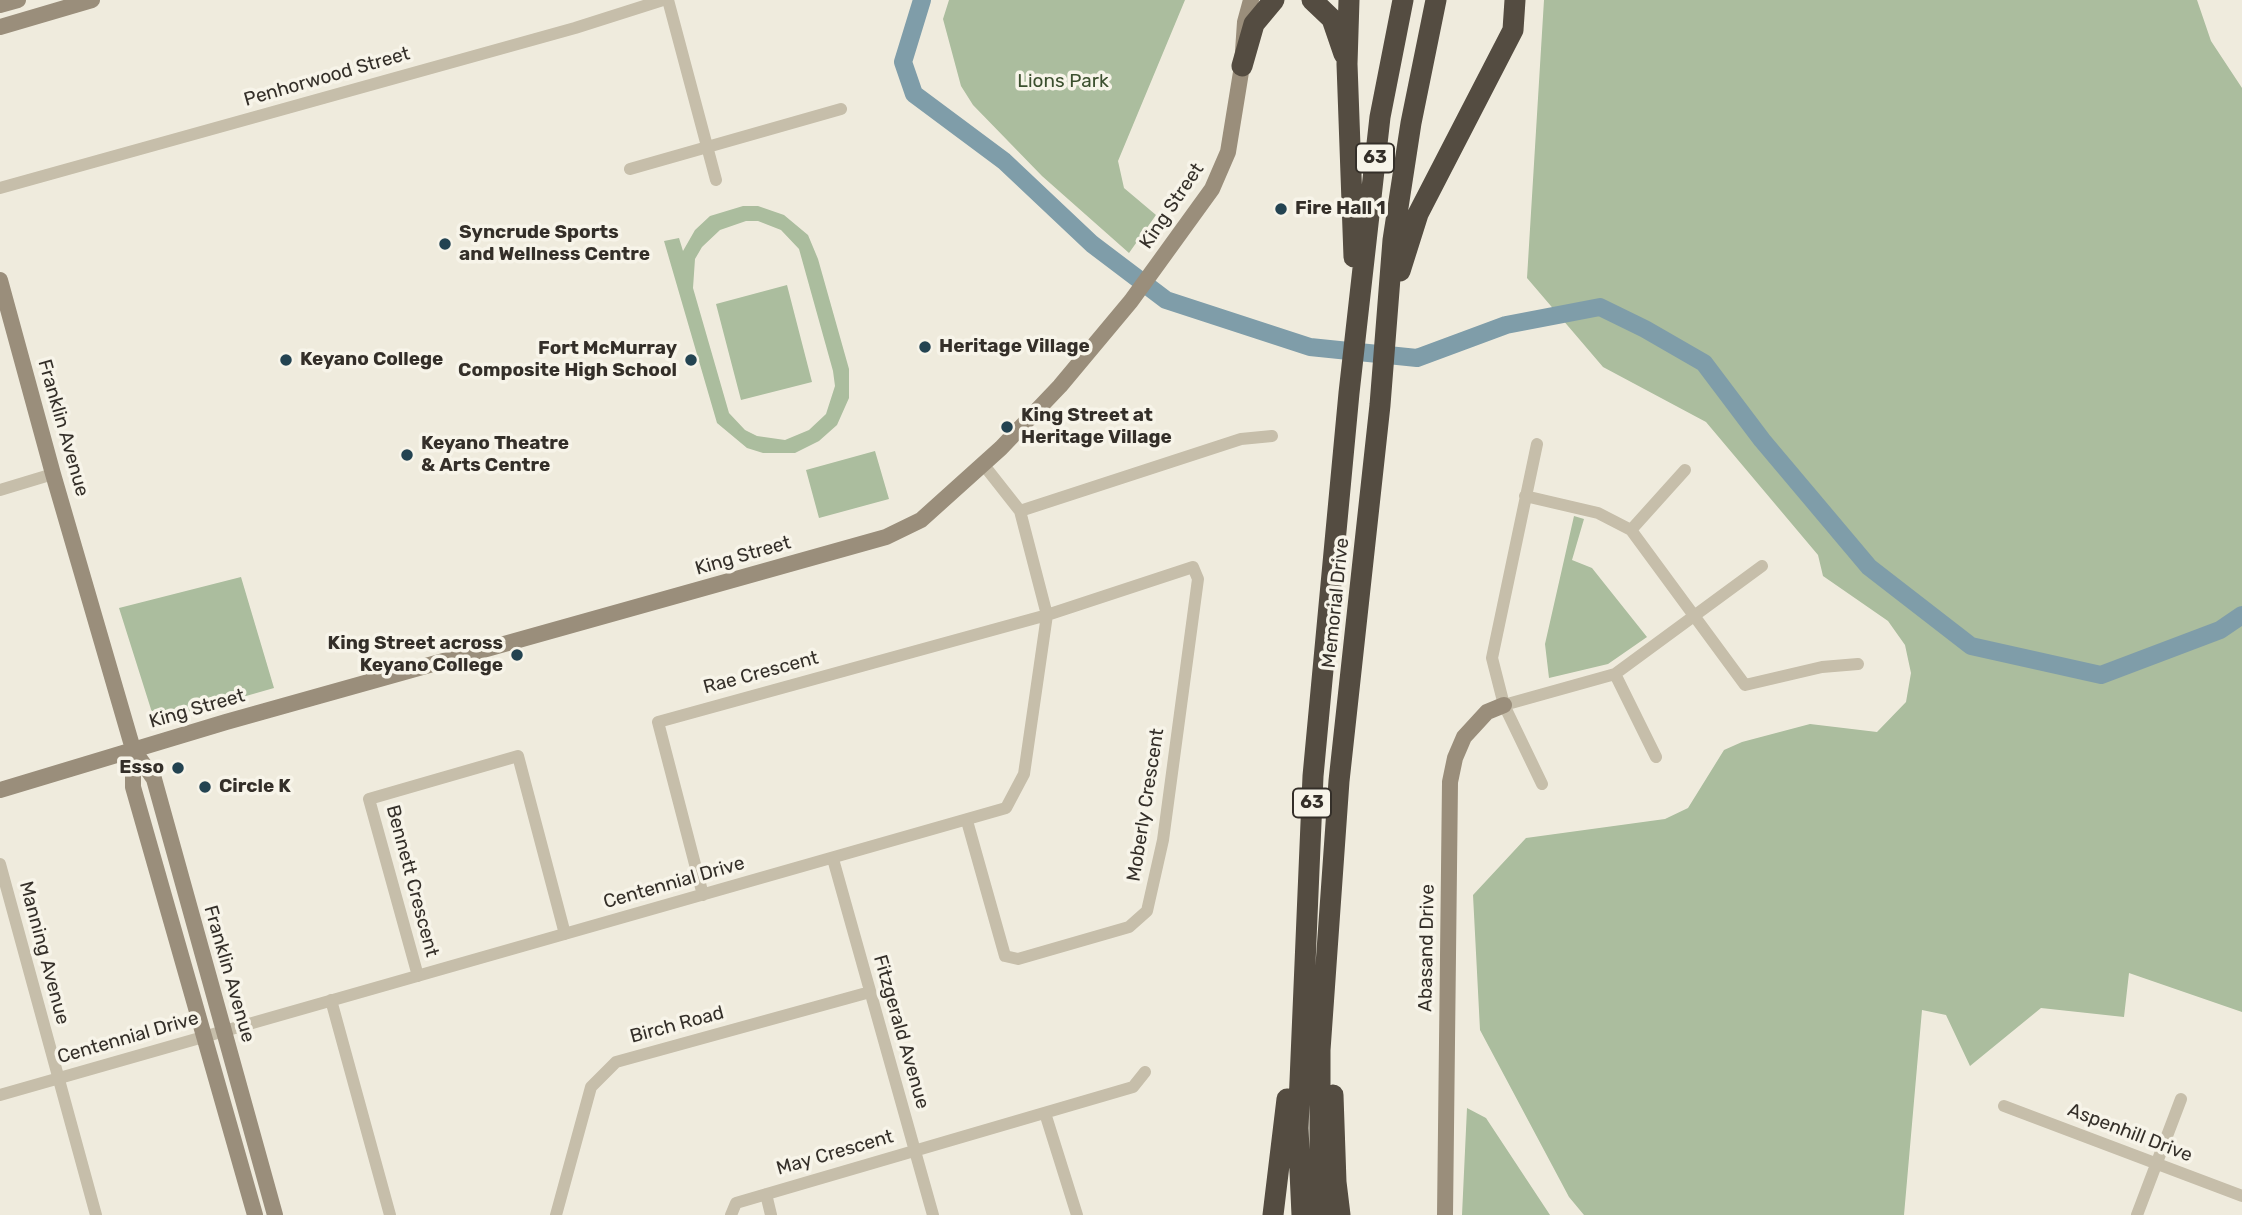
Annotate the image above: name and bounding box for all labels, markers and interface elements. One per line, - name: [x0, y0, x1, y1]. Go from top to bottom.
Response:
- street label: Penhorwood Street: [241, 42, 413, 112]
- park label: Lions Park: [1017, 71, 1109, 93]
- road number: 63: [1356, 144, 1394, 173]
- street label: King Street: [1135, 159, 1209, 253]
- place label: Fire Hall 1: [1295, 198, 1386, 220]
- marker: Fire Hall 1: [1273, 201, 1289, 217]
- place label: Syncrude Sports and Wellness Centre: [459, 222, 650, 266]
- marker: Syncrude Sports and Wellness Centre: [437, 236, 453, 252]
- place label: Heritage Village: [939, 336, 1090, 358]
- place label: Fort McMurray Composite High School: [458, 338, 677, 382]
- marker: Heritage Village: [917, 339, 933, 355]
- place label: Keyano College: [300, 349, 443, 371]
- marker: Keyano College: [278, 352, 294, 368]
- marker: Fort McMurray Composite High School: [683, 352, 699, 368]
- street label: Franklin Avenue: [33, 357, 93, 499]
- place label: King Street at Heritage Village: [1021, 405, 1172, 449]
- marker: King Street at Heritage Village: [999, 419, 1015, 435]
- place label: Keyano Theatre & Arts Centre: [421, 433, 569, 477]
- marker: Keyano Theatre & Arts Centre: [399, 447, 415, 463]
- street label: King Street: [693, 531, 793, 581]
- street label: Memorial Drive: [1318, 537, 1354, 669]
- place label: King Street across Keyano College: [328, 633, 503, 677]
- marker: King Street across Keyano College: [509, 647, 525, 663]
- street label: Rae Crescent: [701, 647, 821, 699]
- street label: King Street: [147, 684, 247, 734]
- street label: Moberly Crescent: [1123, 727, 1169, 883]
- place label: Esso: [119, 757, 164, 779]
- marker: Esso: [170, 760, 186, 776]
- place label: Circle K: [219, 776, 291, 798]
- marker: Circle K: [197, 779, 213, 795]
- road number: 63: [1293, 788, 1331, 818]
- street label: Bennett Crescent: [381, 803, 443, 959]
- street label: Centennial Drive: [601, 852, 747, 914]
- street label: Manning Avenue: [14, 879, 74, 1027]
- street label: Abasand Drive: [1414, 884, 1440, 1012]
- street label: Franklin Avenue: [199, 903, 259, 1045]
- street label: Fitzgerald Avenue: [868, 952, 934, 1112]
- street label: Birch Road: [628, 1002, 726, 1048]
- street label: Centennial Drive: [55, 1007, 201, 1069]
- street label: Aspenhill Drive: [2064, 1099, 2196, 1167]
- street label: May Crescent: [774, 1125, 896, 1181]

